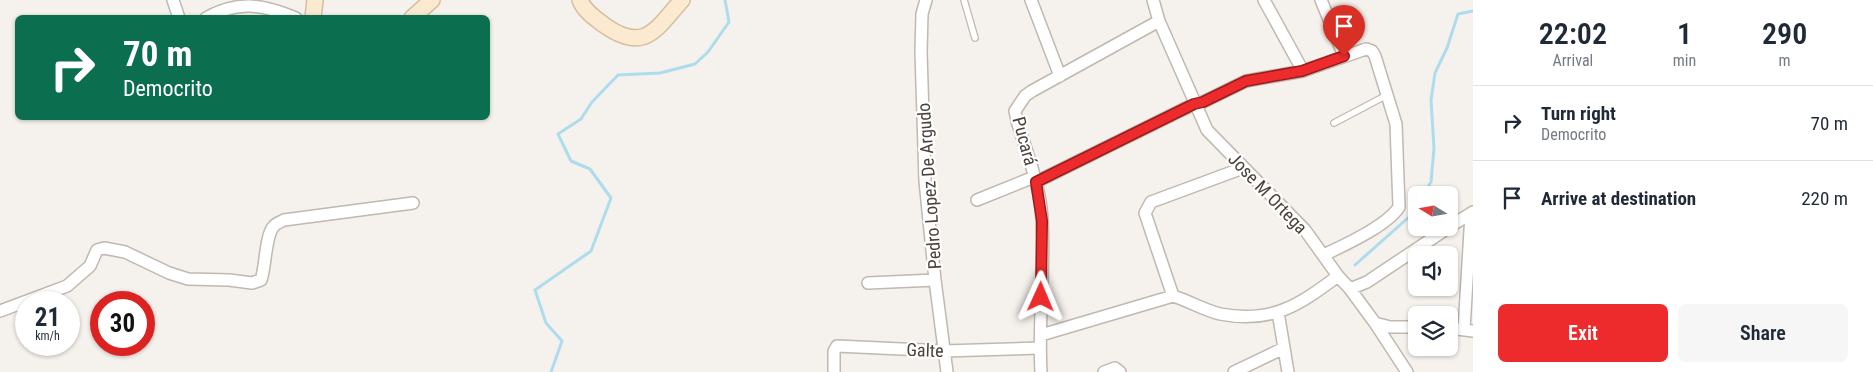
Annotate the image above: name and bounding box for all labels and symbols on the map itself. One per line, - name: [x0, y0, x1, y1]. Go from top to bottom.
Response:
- pin: [1323, 5, 1365, 56]
- street label: Pedro Lopez De Argudo: [913, 102, 945, 270]
- street label: Pucará: [1008, 114, 1042, 168]
- street label: Jose M Ortega: [1224, 148, 1312, 238]
- north arrow: [1408, 186, 1458, 236]
- position arrow: [1014, 270, 1066, 322]
- speed limit sign: 30: [90, 291, 155, 356]
- street label: Galte: [906, 339, 944, 361]

